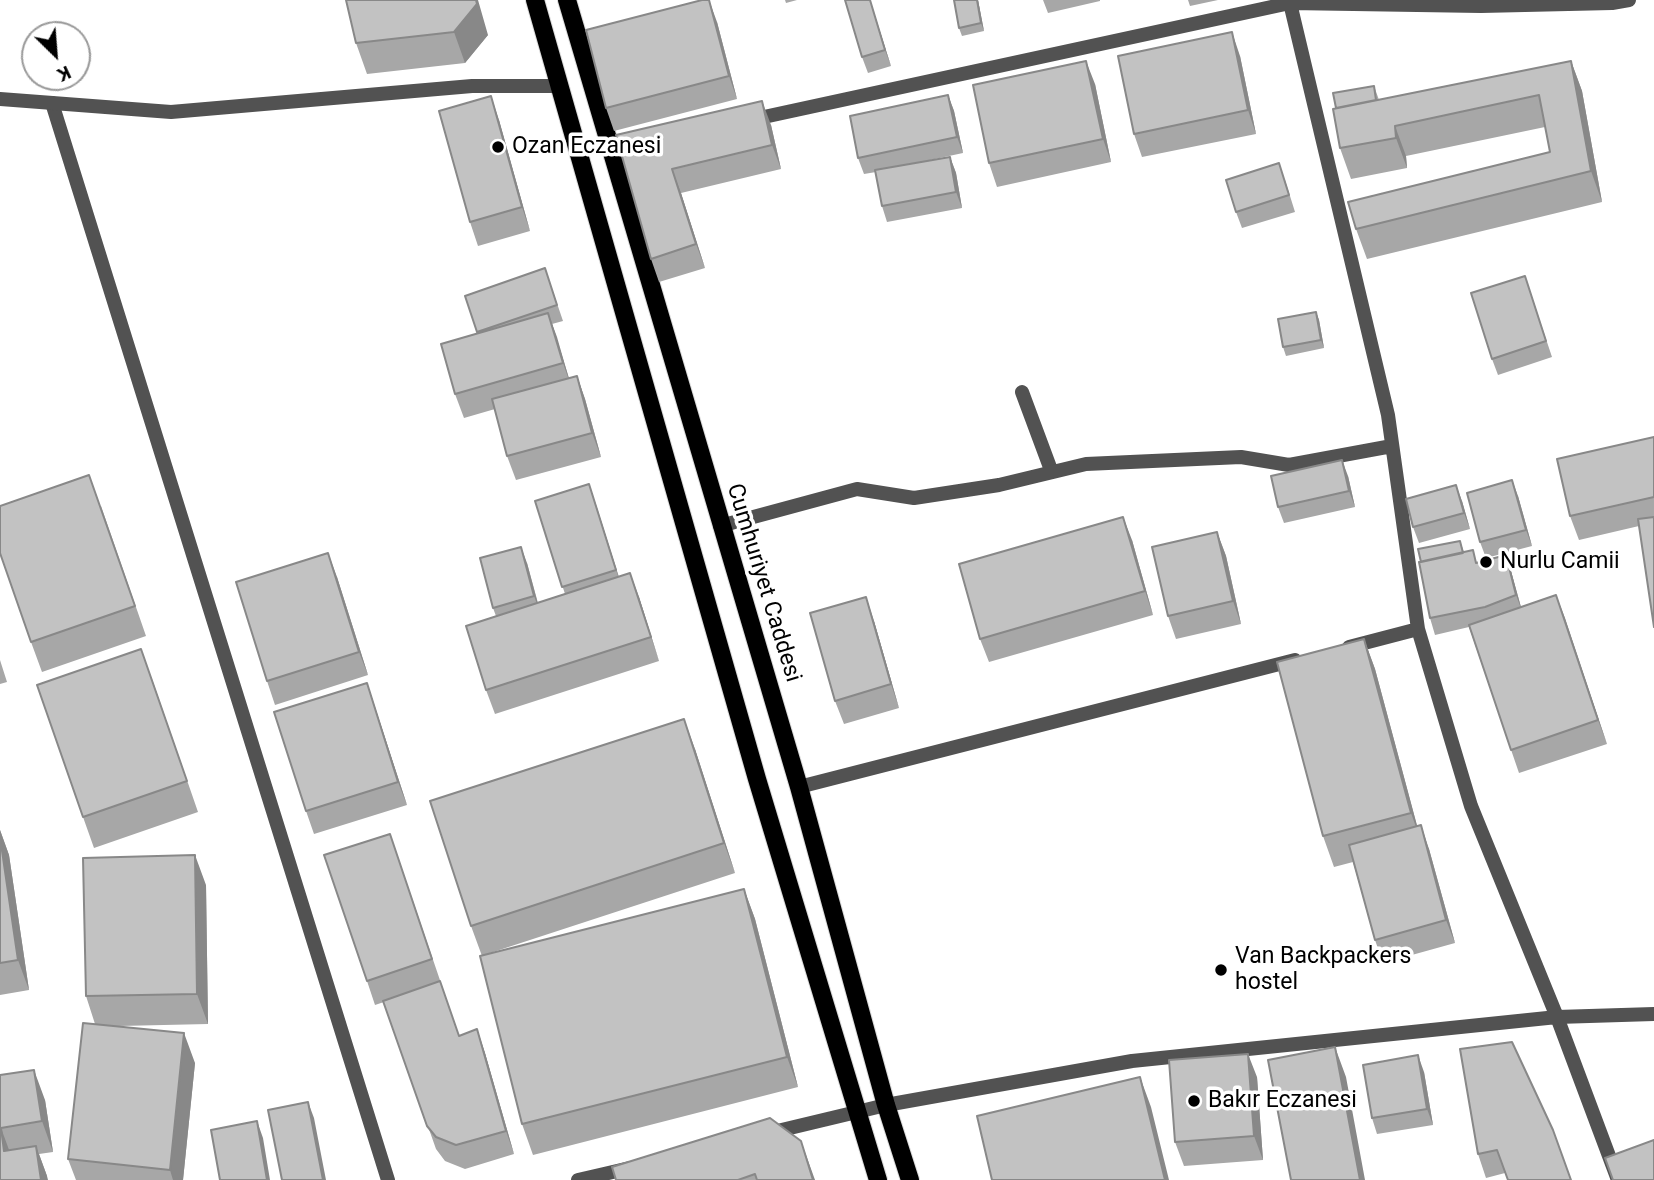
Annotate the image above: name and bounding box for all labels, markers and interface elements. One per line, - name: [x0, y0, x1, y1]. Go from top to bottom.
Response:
- north arrow: [21, 21, 91, 91]
- text: K: [54, 61, 75, 87]
- place label: Ozan Eczanesi: [512, 133, 661, 161]
- marker: Ozan Eczanesi: [490, 139, 506, 155]
- street label: Cumhuriyet Caddesi: [720, 481, 806, 685]
- place label: Nurlu Camii: [1500, 548, 1620, 576]
- marker: Nurlu Camii: [1478, 554, 1494, 570]
- place label: Van Backpackers hostel: [1235, 943, 1411, 997]
- marker: Van Backpackers hostel: [1213, 962, 1229, 978]
- place label: Bakır Eczanesi: [1208, 1087, 1357, 1115]
- marker: Bakır Eczanesi: [1186, 1093, 1202, 1109]

